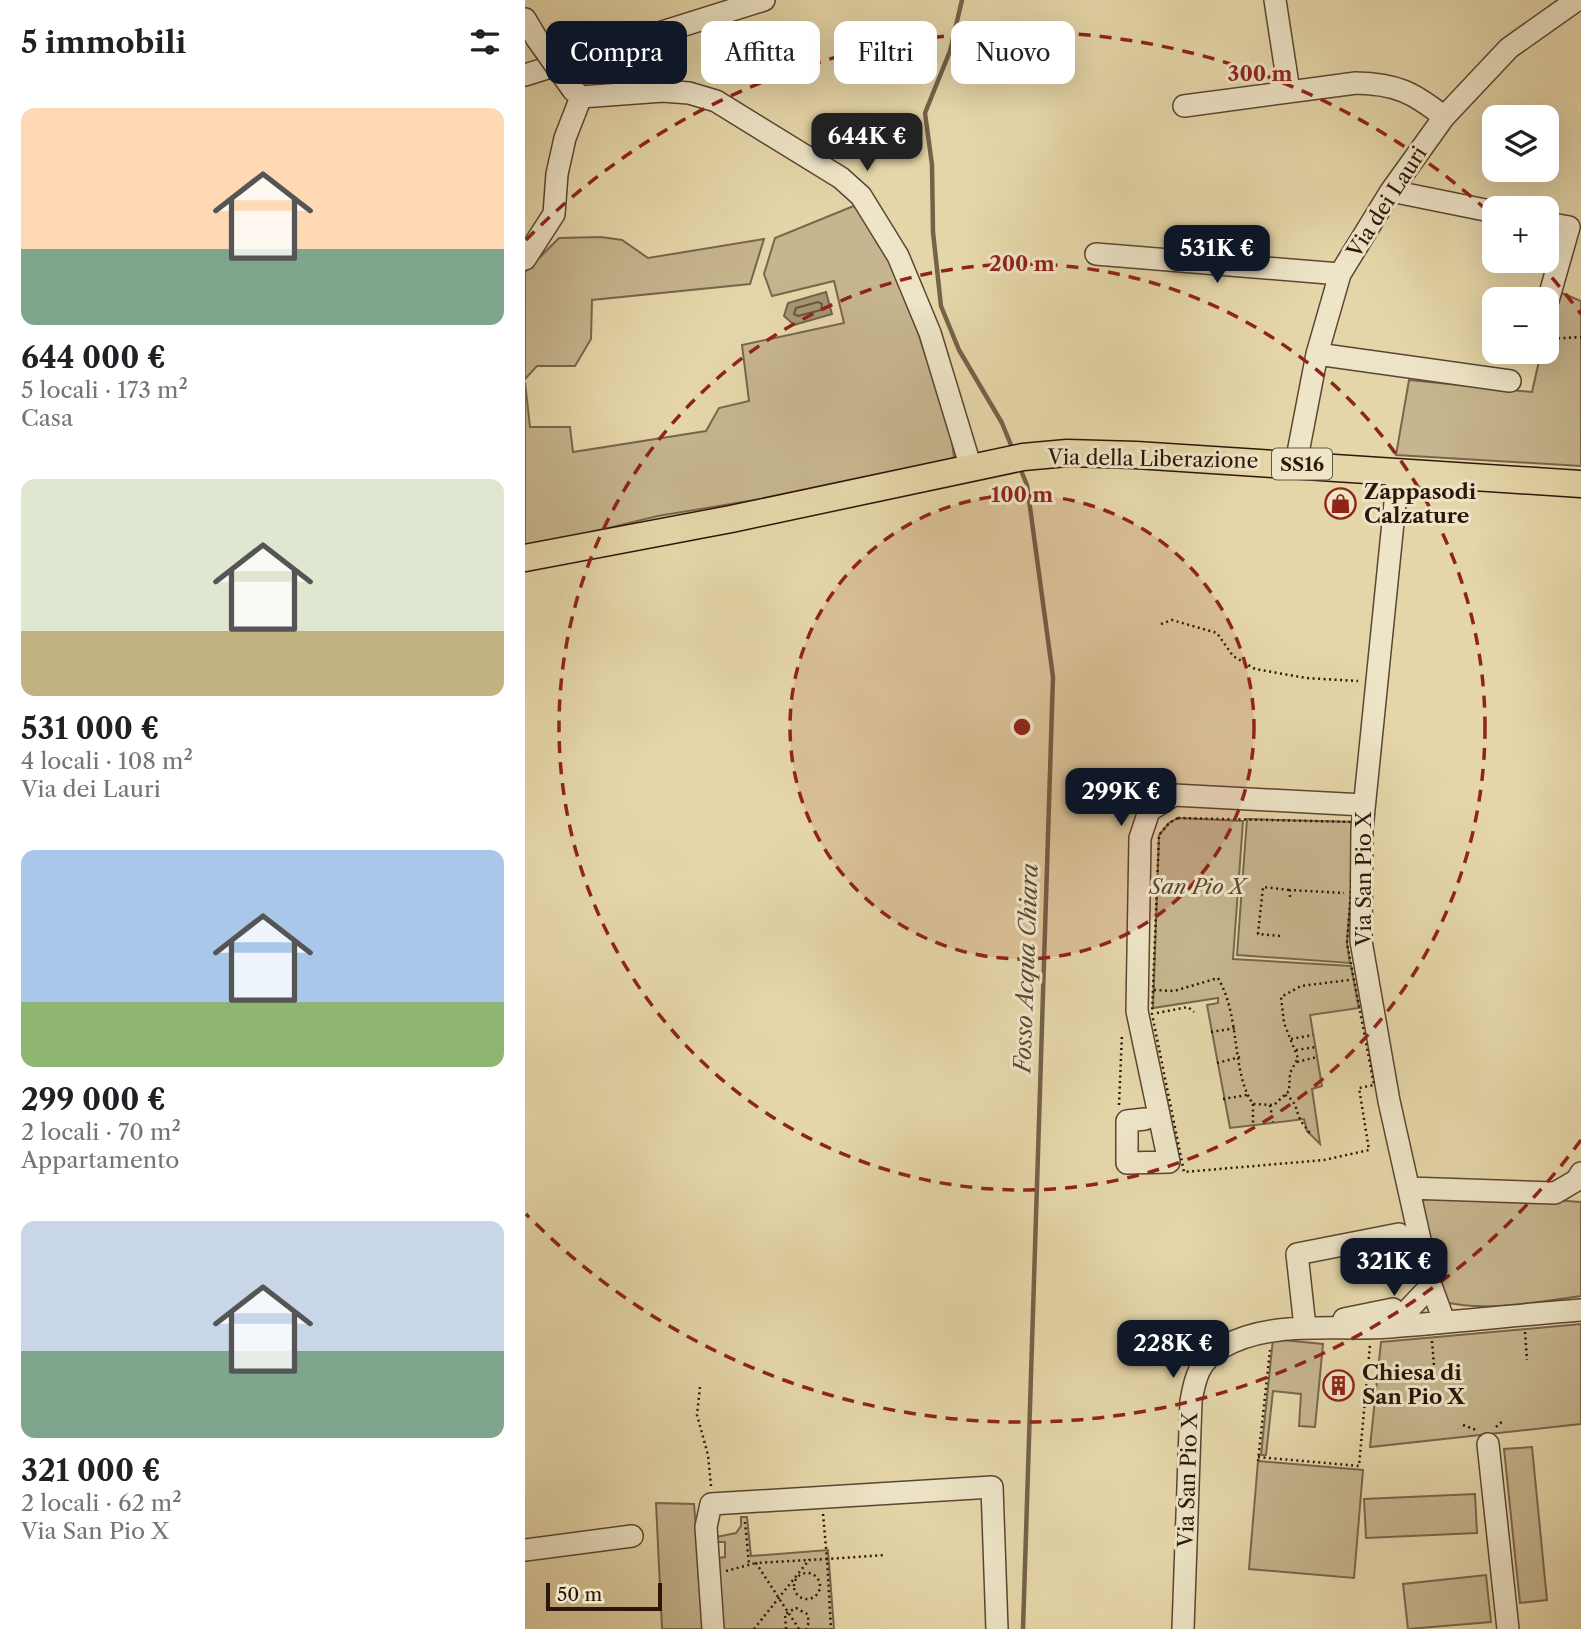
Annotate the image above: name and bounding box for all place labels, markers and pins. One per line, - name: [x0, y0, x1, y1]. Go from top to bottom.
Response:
- pin: 644K €: [810, 114, 924, 173]
- pin: 531K €: [1160, 226, 1274, 285]
- place label: Zappasodi Calzature: [1364, 479, 1477, 528]
- shop icon: Zappasodi Calzature: [1324, 487, 1358, 521]
- centre of rings: [1010, 715, 1034, 739]
- pin: 299K €: [1064, 768, 1178, 828]
- pin: 321K €: [1337, 1238, 1451, 1298]
- pin: 228K €: [1116, 1320, 1230, 1380]
- place label: Chiesa di San Pio X: [1362, 1360, 1465, 1409]
- building icon: Chiesa di San Pio X: [1322, 1368, 1356, 1402]

